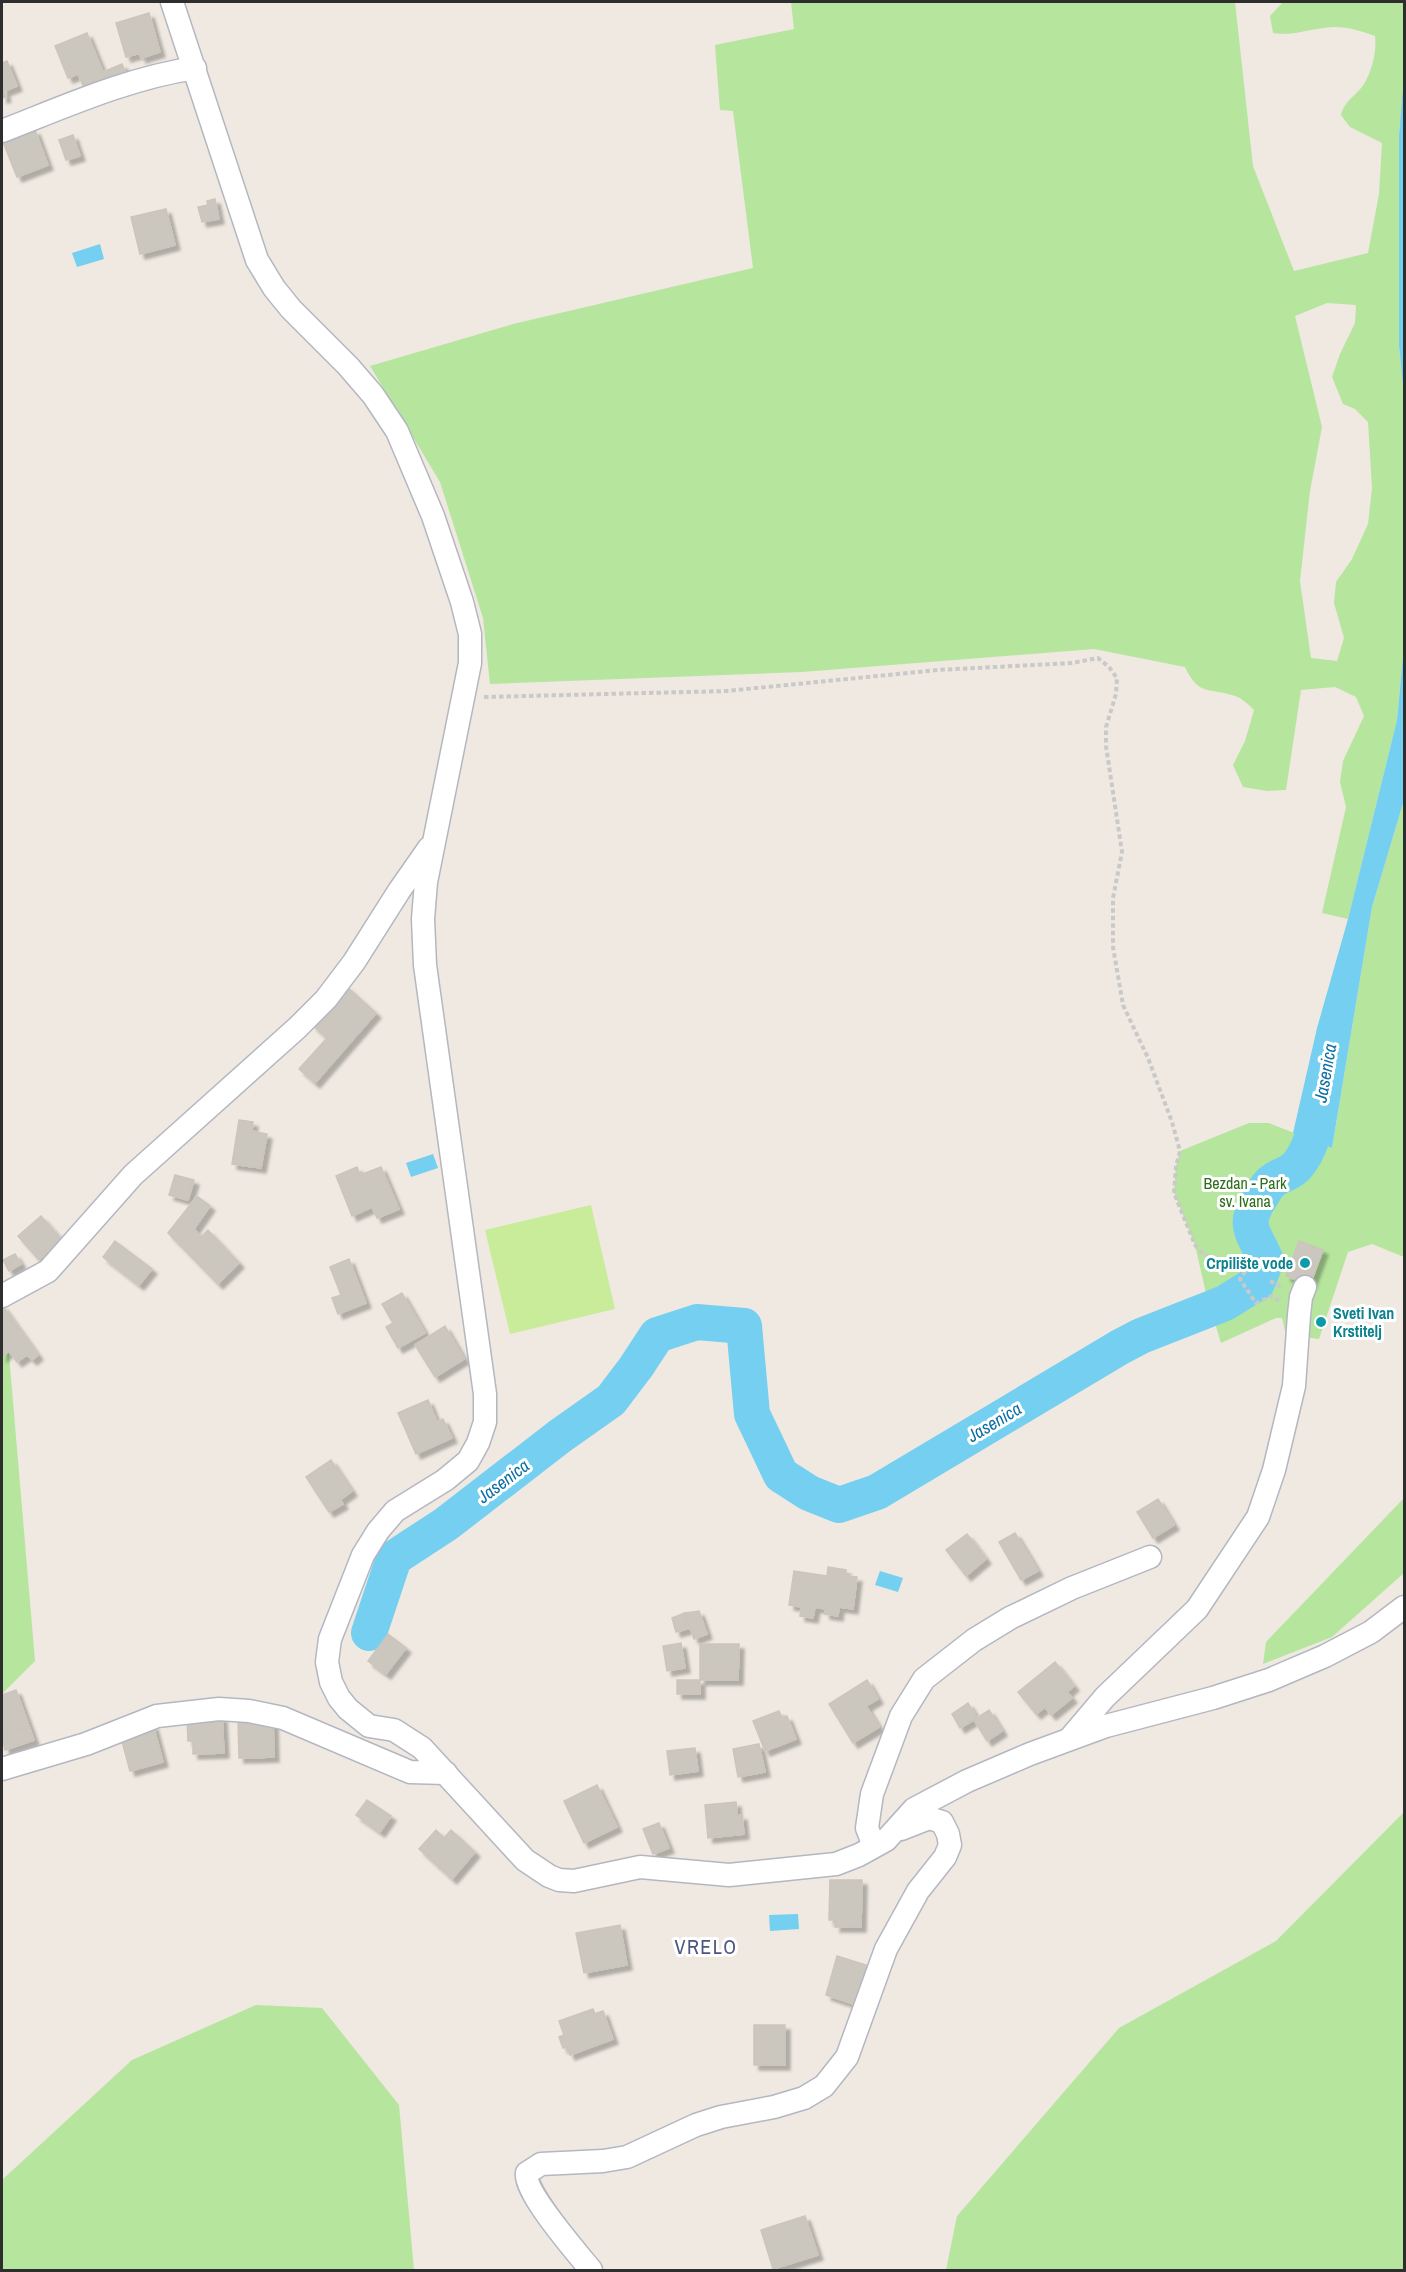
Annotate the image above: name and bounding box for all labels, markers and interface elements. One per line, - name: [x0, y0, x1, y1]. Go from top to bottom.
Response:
- water label: Jasenica: [1307, 1042, 1342, 1105]
- park label: Bezdan - Park sv. Ivana: [1203, 1172, 1287, 1212]
- place label: Crpilište vode: [1206, 1252, 1293, 1274]
- marker: Crpilište vode: [1298, 1256, 1312, 1270]
- place label: Sveti Ivan Krstitelj: [1333, 1302, 1394, 1342]
- marker: Sveti Ivan Krstitelj: [1314, 1315, 1328, 1329]
- water label: Jasenica: [961, 1396, 1026, 1448]
- water label: Jasenica: [471, 1453, 534, 1509]
- district label: VRELO: [674, 1933, 738, 1960]

